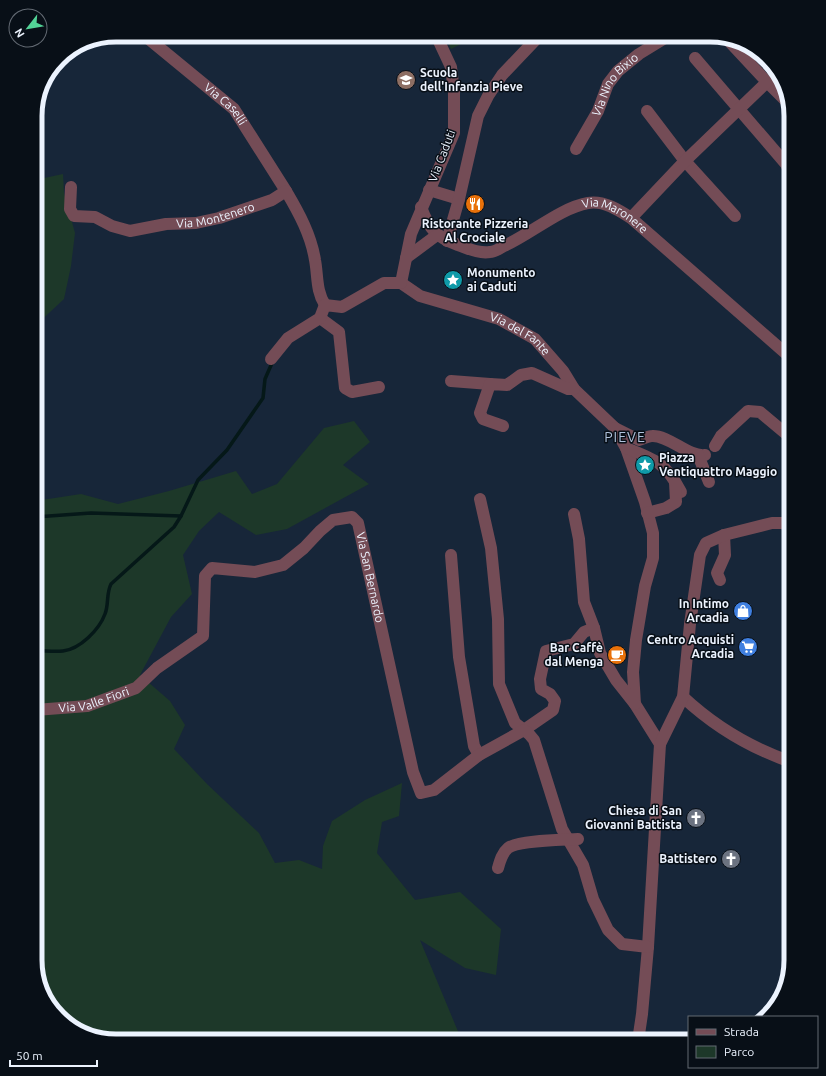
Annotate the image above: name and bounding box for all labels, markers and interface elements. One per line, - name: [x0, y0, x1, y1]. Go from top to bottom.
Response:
- north arrow: [8, 8, 48, 48]
- text: N: [12, 27, 27, 40]
- street label: Via Nino Bixio: [589, 50, 641, 118]
- place label: Scuola dell'Infanzia Pieve: [420, 66, 523, 93]
- school or university icon: Scuola dell'Infanzia Pieve: [395, 69, 417, 91]
- street label: Via Caselli: [202, 80, 249, 127]
- street label: Via Caduti: [426, 128, 457, 184]
- restaurant icon: Ristorante Pizzeria Al Crociale: [464, 193, 486, 215]
- street label: Via Maronere: [581, 195, 651, 236]
- street label: Via Montenero: [176, 199, 256, 230]
- place label: Ristorante Pizzeria Al Crociale: [422, 217, 528, 244]
- place label: Monumento ai Caduti: [467, 266, 535, 293]
- place icon: Monumento ai Caduti: [442, 269, 464, 291]
- street label: Via del Fante: [489, 310, 553, 358]
- district label: PIEVE: [604, 429, 646, 445]
- place label: Piazza Ventiquattro Maggio: [659, 451, 777, 478]
- place icon: Piazza Ventiquattro Maggio: [634, 454, 656, 476]
- street label: Via San Bernardo: [354, 531, 387, 624]
- place label: In Intimo Arcadia: [679, 597, 729, 624]
- shop icon: In Intimo Arcadia: [732, 600, 754, 622]
- place label: Centro Acquisti Arcadia: [647, 633, 734, 660]
- supermarket icon: Centro Acquisti Arcadia: [737, 636, 759, 658]
- place label: Bar Caffè dal Menga: [545, 641, 603, 668]
- cafe icon: Bar Caffè dal Menga: [606, 644, 628, 666]
- street label: Via Valle Fiori: [58, 684, 131, 714]
- place label: Chiesa di San Giovanni Battista: [585, 804, 682, 831]
- church icon: Chiesa di San Giovanni Battista: [685, 807, 707, 829]
- church icon: Battistero: [720, 848, 742, 870]
- place label: Battistero: [659, 852, 717, 865]
- legend: [688, 1016, 818, 1068]
- text: Strada: [724, 1025, 759, 1038]
- scale bar: [10, 1042, 97, 1068]
- text: Parco: [724, 1045, 754, 1058]
- text: 50 m: [16, 1049, 43, 1062]

